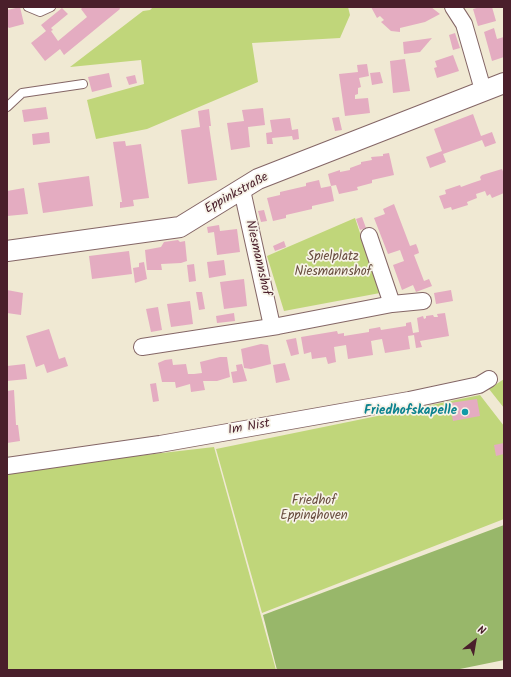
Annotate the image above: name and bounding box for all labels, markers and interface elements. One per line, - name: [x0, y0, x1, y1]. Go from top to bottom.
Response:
- street label: Eppinkstraße: [202, 170, 272, 218]
- street label: Niesmannshof: [241, 219, 273, 297]
- park label: Spielplatz Niesmannshof: [295, 250, 371, 281]
- place label: Friedhofskapelle: [364, 404, 457, 420]
- marker: Friedhofskapelle: [460, 407, 470, 417]
- street label: Im Nist: [227, 417, 271, 439]
- park label: Friedhof Eppinghoven: [280, 494, 348, 525]
- north arrow: [455, 621, 495, 661]
- text: N: [474, 621, 489, 640]

